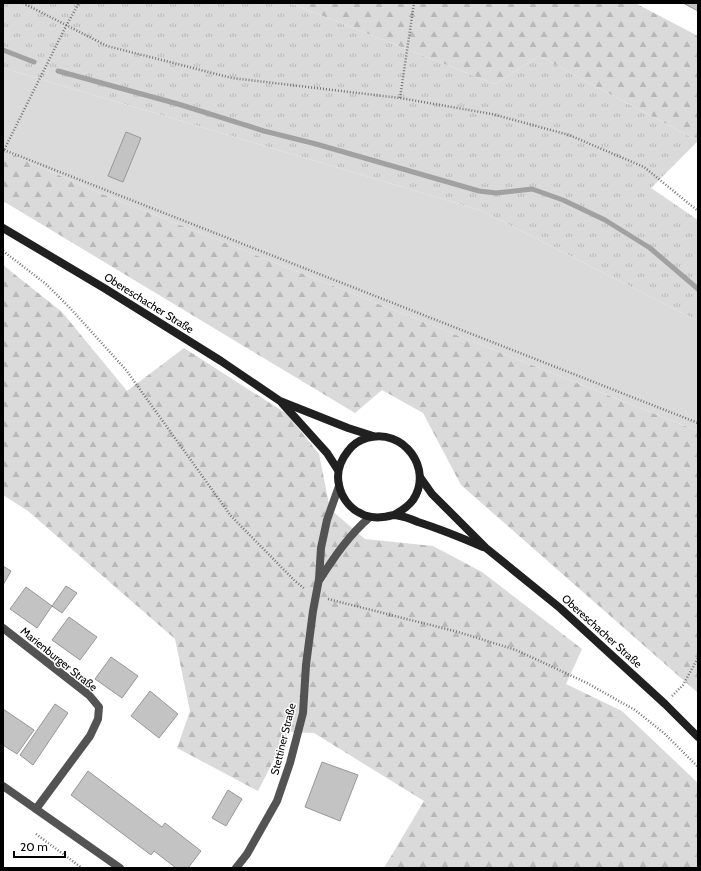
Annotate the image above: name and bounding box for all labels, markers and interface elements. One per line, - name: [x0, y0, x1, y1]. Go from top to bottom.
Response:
- street label: Obereschacher Straße: [102, 270, 197, 336]
- street label: Obereschacher Straße: [559, 591, 645, 671]
- street label: Marienburger Straße: [18, 624, 100, 694]
- street label: Stettiner Straße: [267, 701, 299, 776]
- scale bar: [14, 833, 65, 859]
- text: 20 m: [20, 839, 48, 854]

